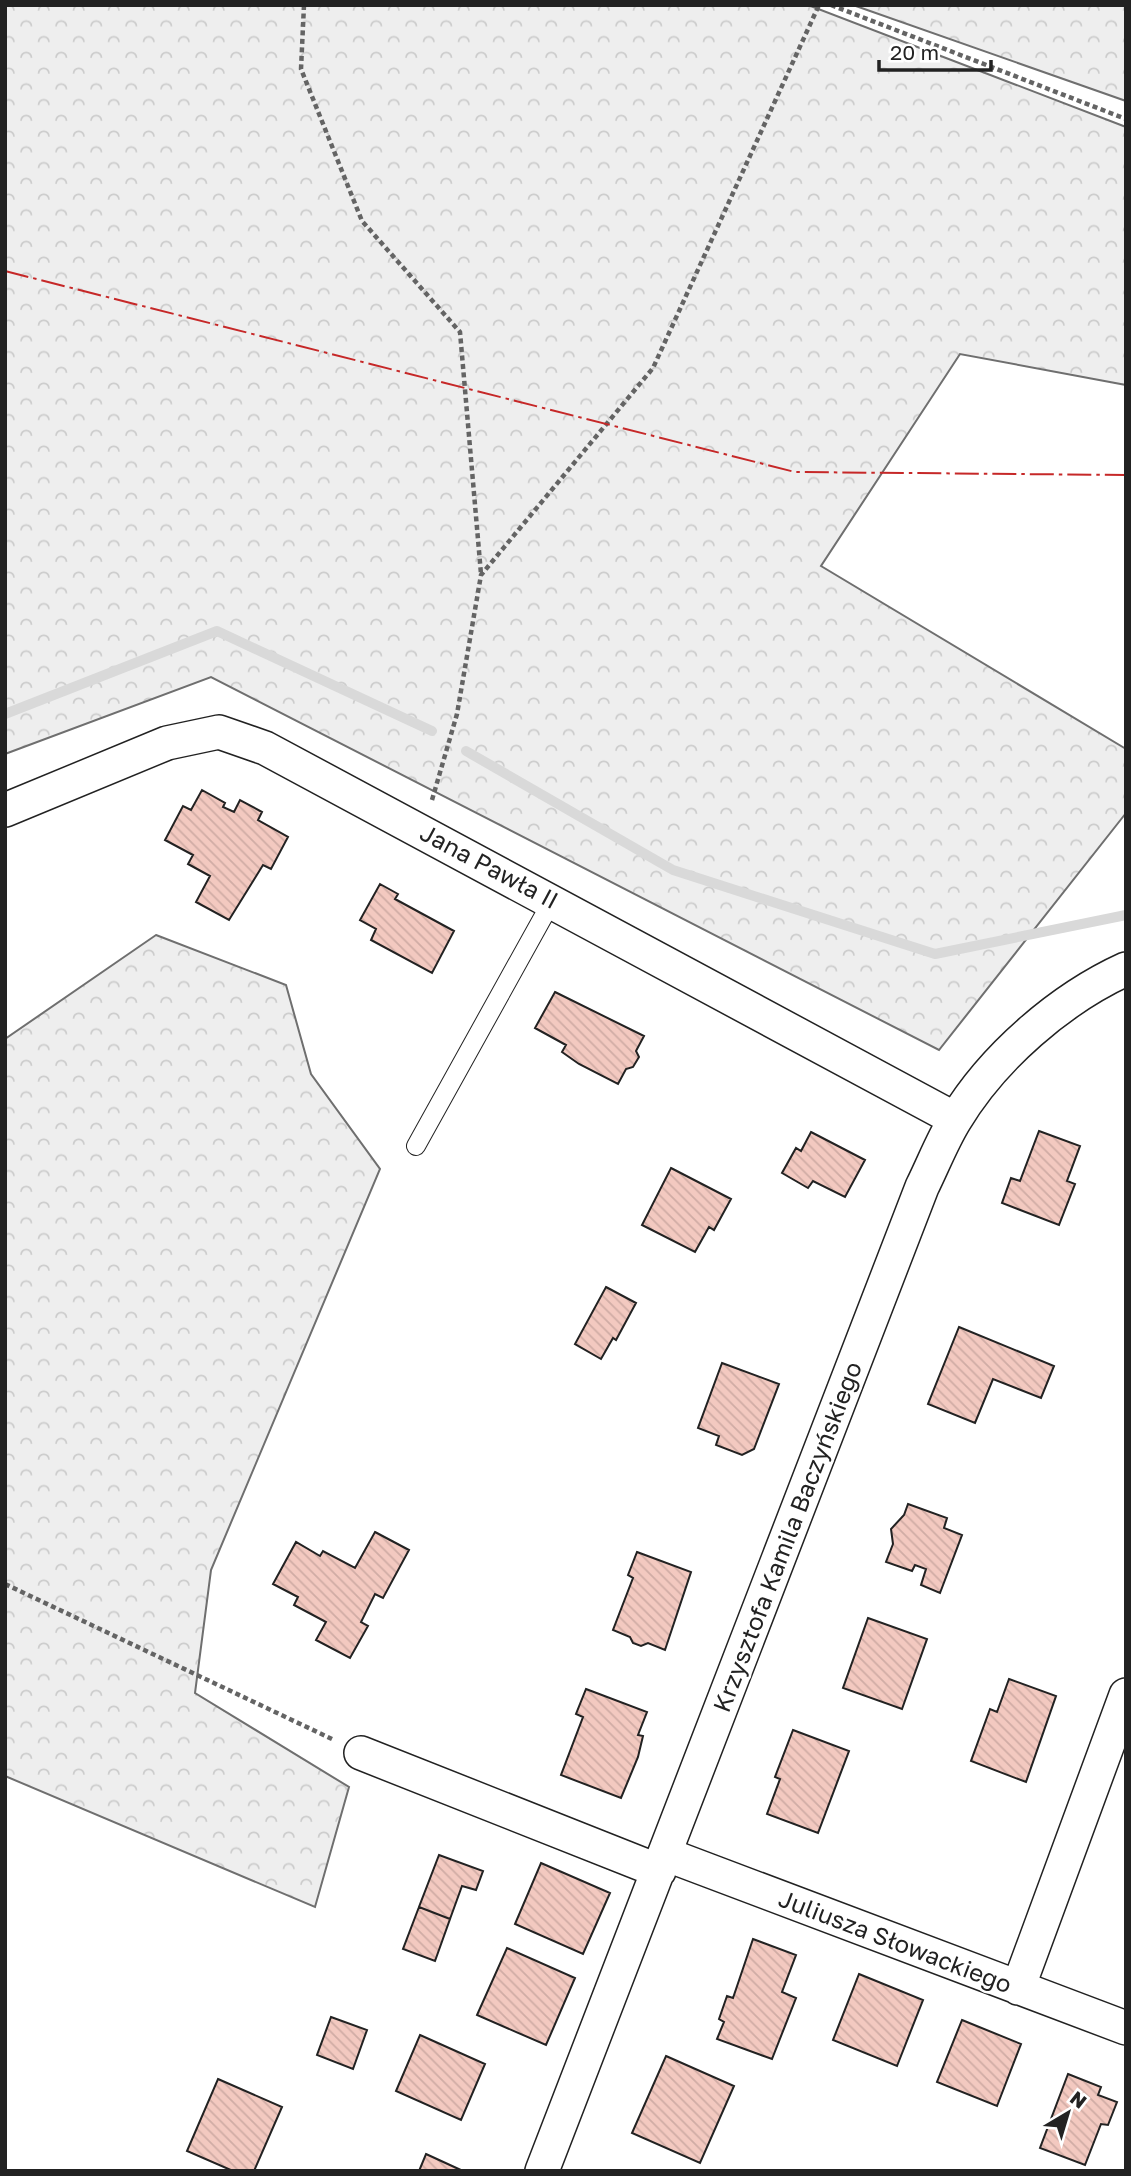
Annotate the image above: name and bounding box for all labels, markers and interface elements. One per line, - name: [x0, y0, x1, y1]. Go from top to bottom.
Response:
- scale bar: [879, 28, 991, 72]
- text: 20 m: [890, 39, 939, 65]
- street label: Jana Pawła II: [416, 817, 564, 914]
- street label: Krzysztofa Kamila Baczyńskiego: [706, 1357, 867, 1716]
- street label: Juliusza Słowackiego: [775, 1883, 1016, 1998]
- north arrow: [1033, 2078, 1103, 2148]
- text: N: [1066, 2086, 1092, 2113]

